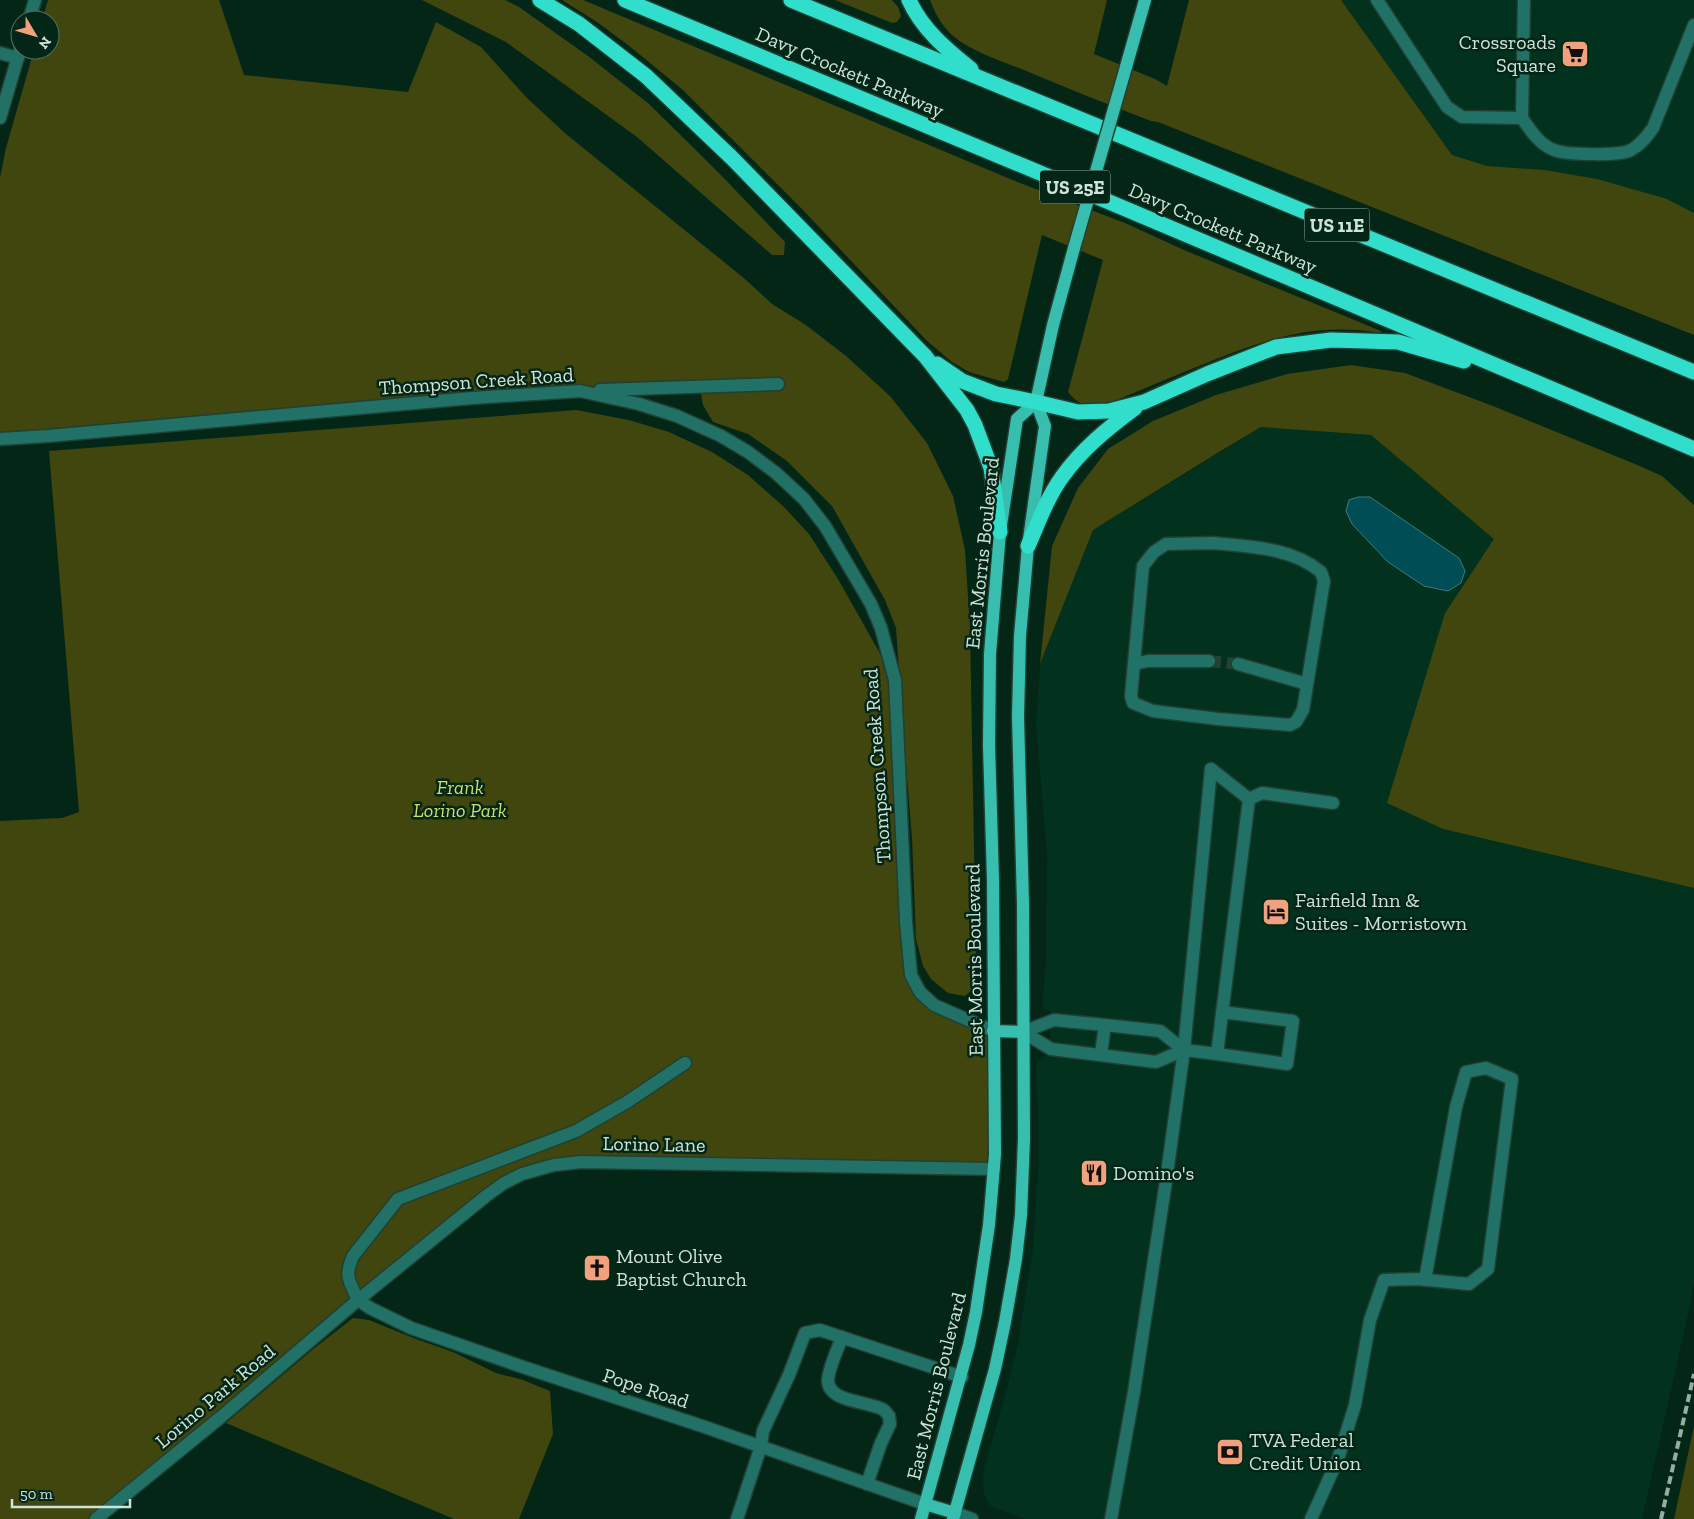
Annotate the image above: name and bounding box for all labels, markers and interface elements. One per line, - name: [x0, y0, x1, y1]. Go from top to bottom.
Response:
- north arrow: [10, 10, 60, 60]
- street label: Davy Crockett Parkway: [752, 22, 948, 123]
- place label: Crossroads Square: [1459, 30, 1556, 77]
- text: N: [35, 33, 55, 52]
- supermarket icon: Crossroads Square: [1560, 39, 1590, 69]
- road number: US 25E: [1040, 170, 1110, 203]
- street label: Davy Crockett Parkway: [1125, 178, 1321, 279]
- road number: US 11E: [1304, 208, 1370, 242]
- street label: Thompson Creek Road: [378, 362, 574, 400]
- street label: East Morris Boulevard: [960, 456, 1004, 650]
- street label: Thompson Creek Road: [858, 668, 896, 864]
- park label: Frank Lorino Park: [413, 775, 507, 822]
- street label: East Morris Boulevard: [960, 864, 988, 1056]
- place label: Fairfield Inn & Suites - Morristown: [1295, 888, 1467, 935]
- hotel icon: Fairfield Inn & Suites - Morristown: [1261, 897, 1291, 927]
- street label: Lorino Lane: [602, 1131, 706, 1157]
- restaurant icon: Domino's: [1079, 1158, 1109, 1188]
- place label: Domino's: [1113, 1161, 1194, 1185]
- place label: Mount Olive Baptist Church: [616, 1244, 747, 1291]
- church icon: Mount Olive Baptist Church: [582, 1253, 612, 1283]
- street label: East Morris Boulevard: [901, 1290, 971, 1482]
- street label: Lorino Park Road: [150, 1339, 280, 1453]
- street label: Pope Road: [600, 1363, 692, 1413]
- place label: TVA Federal Credit Union: [1249, 1428, 1361, 1475]
- bank icon: TVA Federal Credit Union: [1215, 1437, 1245, 1467]
- scale bar: [12, 1476, 130, 1508]
- text: 50 m: [20, 1485, 53, 1503]

